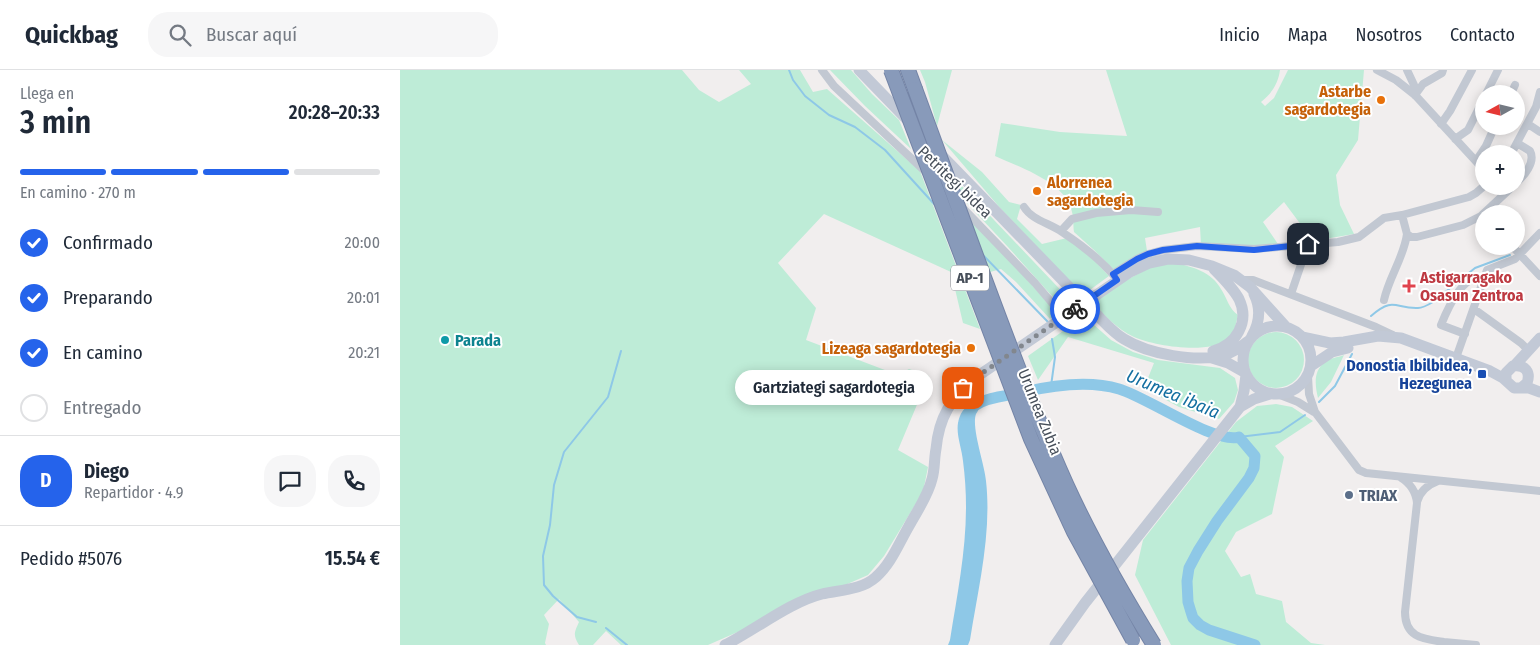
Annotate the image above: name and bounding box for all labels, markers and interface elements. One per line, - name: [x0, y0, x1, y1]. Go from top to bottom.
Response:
- search box: [148, 12, 498, 57]
- text: Quickbag: [25, 21, 118, 49]
- icon: search: [166, 21, 194, 49]
- text: Buscar aquí: [206, 23, 297, 46]
- text: Inicio: [1219, 24, 1260, 46]
- text: Mapa: [1288, 24, 1328, 46]
- text: Nosotros: [1356, 24, 1422, 46]
- text: Contacto: [1450, 24, 1515, 46]
- place label: Astarbe sagardotegia: [1285, 82, 1371, 119]
- text: Llega en: [20, 84, 74, 103]
- north arrow: [1475, 85, 1525, 135]
- map controls: [1475, 85, 1525, 255]
- marker: Astarbe sagardotegia: [1375, 94, 1387, 106]
- text: 20:28–20:33: [289, 101, 380, 124]
- text: 3 min: [20, 103, 91, 141]
- street label: Petritegi bidea: [914, 142, 996, 222]
- button: +: [1475, 145, 1525, 195]
- place label: Alorrenea sagardotegia: [1046, 173, 1133, 210]
- text: En camino · 270 m: [20, 183, 136, 202]
- marker: Alorrenea sagardotegia: [1031, 185, 1043, 197]
- button: −: [1475, 205, 1525, 255]
- pin: [1287, 223, 1329, 265]
- icon: check: [20, 229, 48, 257]
- icon: home: [1294, 230, 1322, 258]
- text: Confirmado: [63, 231, 153, 254]
- text: 20:00: [345, 233, 380, 252]
- road number: AP-1: [951, 266, 989, 290]
- place label: Astigarragako Osasun Zentroa: [1419, 268, 1523, 305]
- marker: Astigarragako Osasun Zentroa: [1402, 279, 1416, 293]
- icon: check: [20, 284, 48, 312]
- courier: [1050, 284, 1100, 334]
- text: Preparando: [63, 286, 153, 309]
- text: 20:01: [347, 288, 380, 307]
- icon: bike: [1061, 295, 1089, 323]
- place label: Parada: [455, 331, 501, 350]
- marker: Parada: [439, 334, 451, 346]
- icon: check: [20, 339, 48, 367]
- place label: Lizeaga sagardotegia: [822, 339, 961, 358]
- text: En camino: [63, 341, 143, 364]
- marker: Lizeaga sagardotegia: [965, 342, 977, 354]
- text: 20:21: [348, 343, 380, 362]
- place label: Donostia Ibilbidea, Hezegunea: [1346, 356, 1472, 393]
- water label: Urumea ibaia: [1123, 365, 1223, 423]
- street label: Urumea Zubia: [1014, 366, 1066, 458]
- pin: [942, 367, 984, 409]
- marker: Donostia Ibilbidea, Hezegunea: [1476, 368, 1488, 380]
- callout: Gartziategi sagardotegia: [736, 370, 933, 406]
- icon: bag: [949, 374, 977, 402]
- text: Gartziategi sagardotegia: [753, 378, 915, 397]
- text: Entregado: [63, 396, 142, 419]
- button: chat: [264, 455, 316, 507]
- button: phone: [328, 455, 380, 507]
- text: Diego: [84, 460, 129, 483]
- text: D: [40, 469, 52, 492]
- text: Repartidor · 4.9: [84, 483, 183, 502]
- place label: TRIAX: [1359, 486, 1398, 505]
- marker: TRIAX: [1343, 489, 1355, 501]
- text: Pedido #5076: [20, 547, 122, 570]
- text: 15.54 €: [325, 547, 380, 570]

